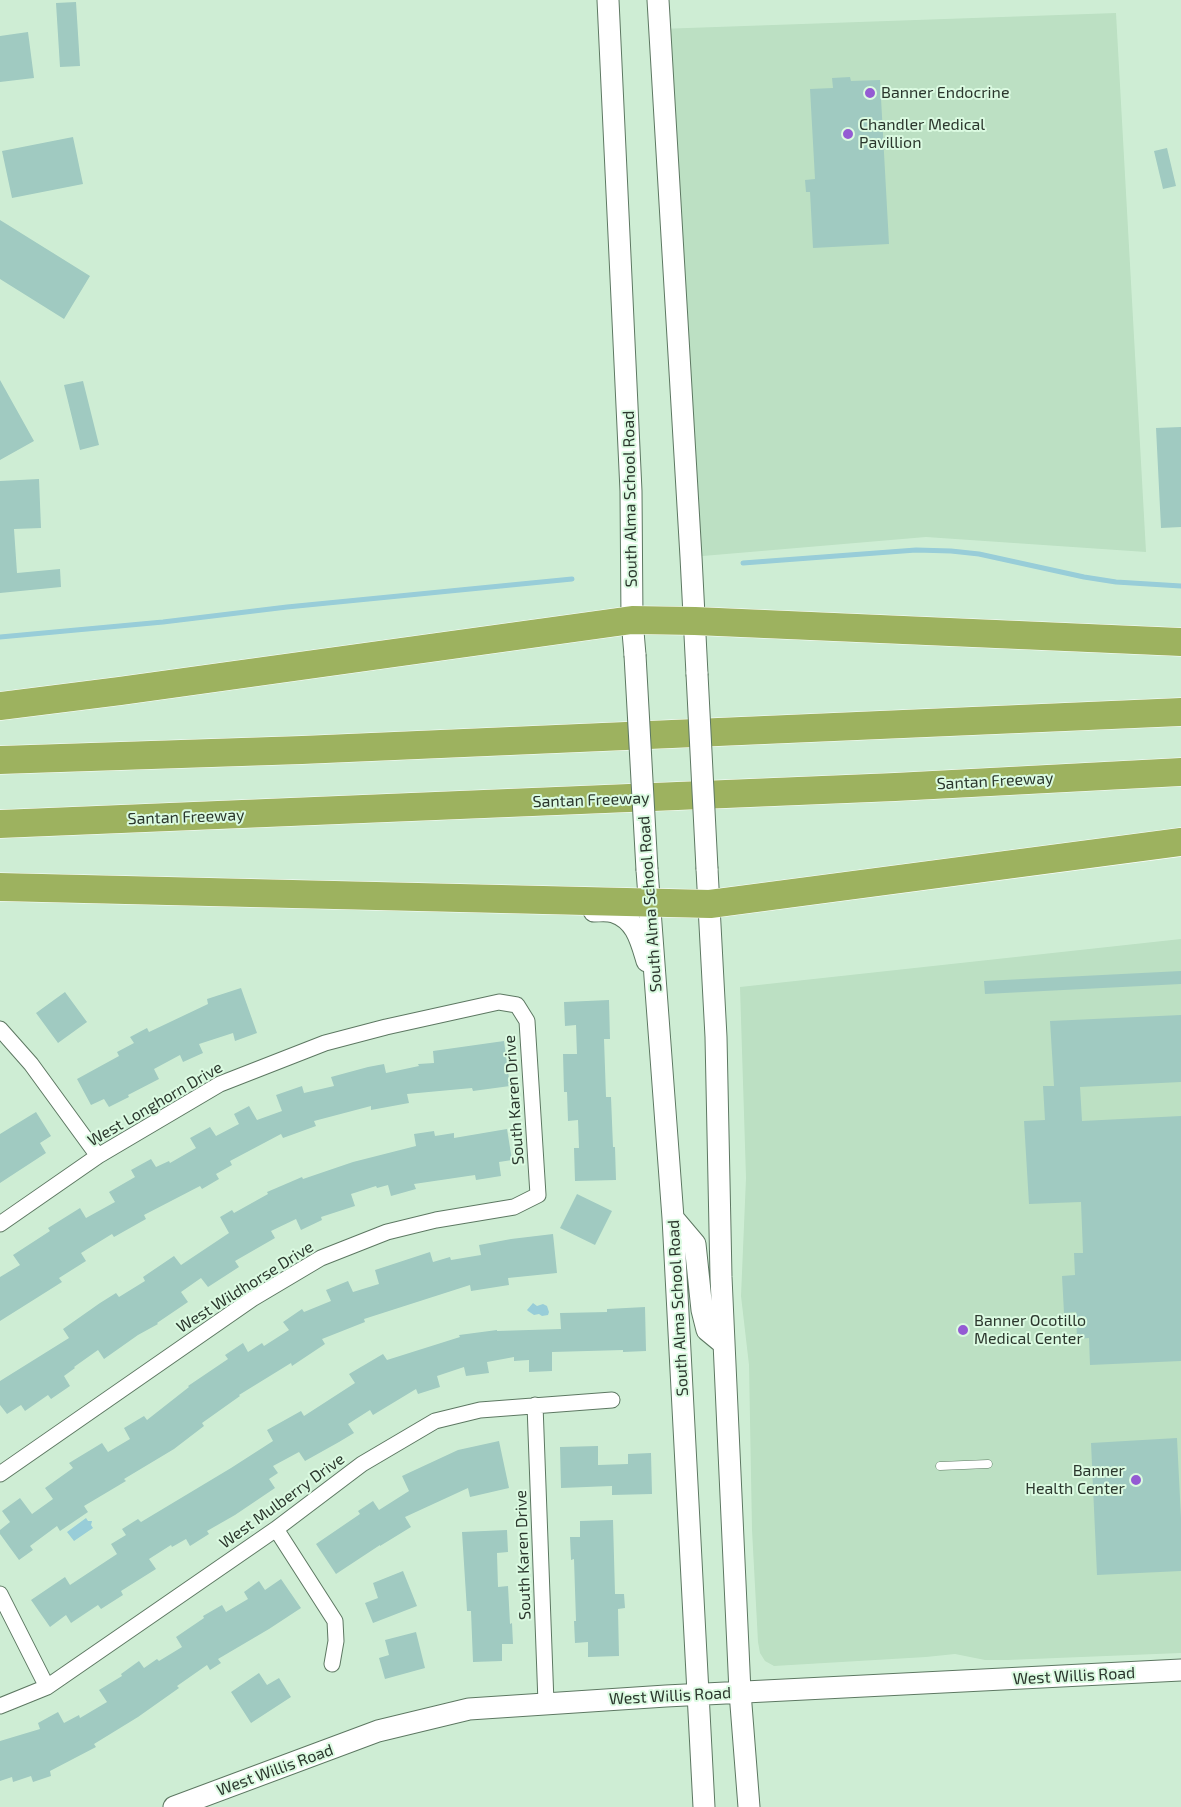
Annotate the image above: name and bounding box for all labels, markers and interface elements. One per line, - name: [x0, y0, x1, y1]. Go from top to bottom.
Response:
- place label: Banner Endocrine: [881, 83, 1009, 103]
- marker: Banner Endocrine: [863, 86, 877, 100]
- place label: Chandler Medical Pavillion: [859, 115, 985, 153]
- marker: Chandler Medical Pavillion: [841, 127, 855, 141]
- street label: South Alma School Road: [619, 411, 641, 587]
- street label: Santan Freeway: [936, 768, 1054, 794]
- street label: Santan Freeway: [532, 788, 650, 812]
- street label: Santan Freeway: [127, 805, 245, 829]
- street label: South Alma School Road: [634, 815, 666, 993]
- street label: South Karen Drive: [500, 1034, 528, 1166]
- street label: West Longhorn Drive: [84, 1058, 226, 1150]
- street label: South Alma School Road: [664, 1219, 692, 1397]
- street label: West Wildhorse Drive: [173, 1237, 317, 1337]
- place label: Banner Ocotillo Medical Center: [974, 1311, 1086, 1349]
- marker: Banner Ocotillo Medical Center: [956, 1323, 970, 1337]
- street label: West Mulberry Drive: [216, 1449, 348, 1553]
- place label: Banner Health Center: [1025, 1461, 1125, 1499]
- marker: Banner Health Center: [1129, 1473, 1143, 1487]
- street label: South Karen Drive: [511, 1490, 535, 1620]
- street label: West Willis Road: [1012, 1663, 1136, 1689]
- street label: West Willis Road: [608, 1683, 732, 1709]
- street label: West Willis Road: [214, 1740, 336, 1800]

